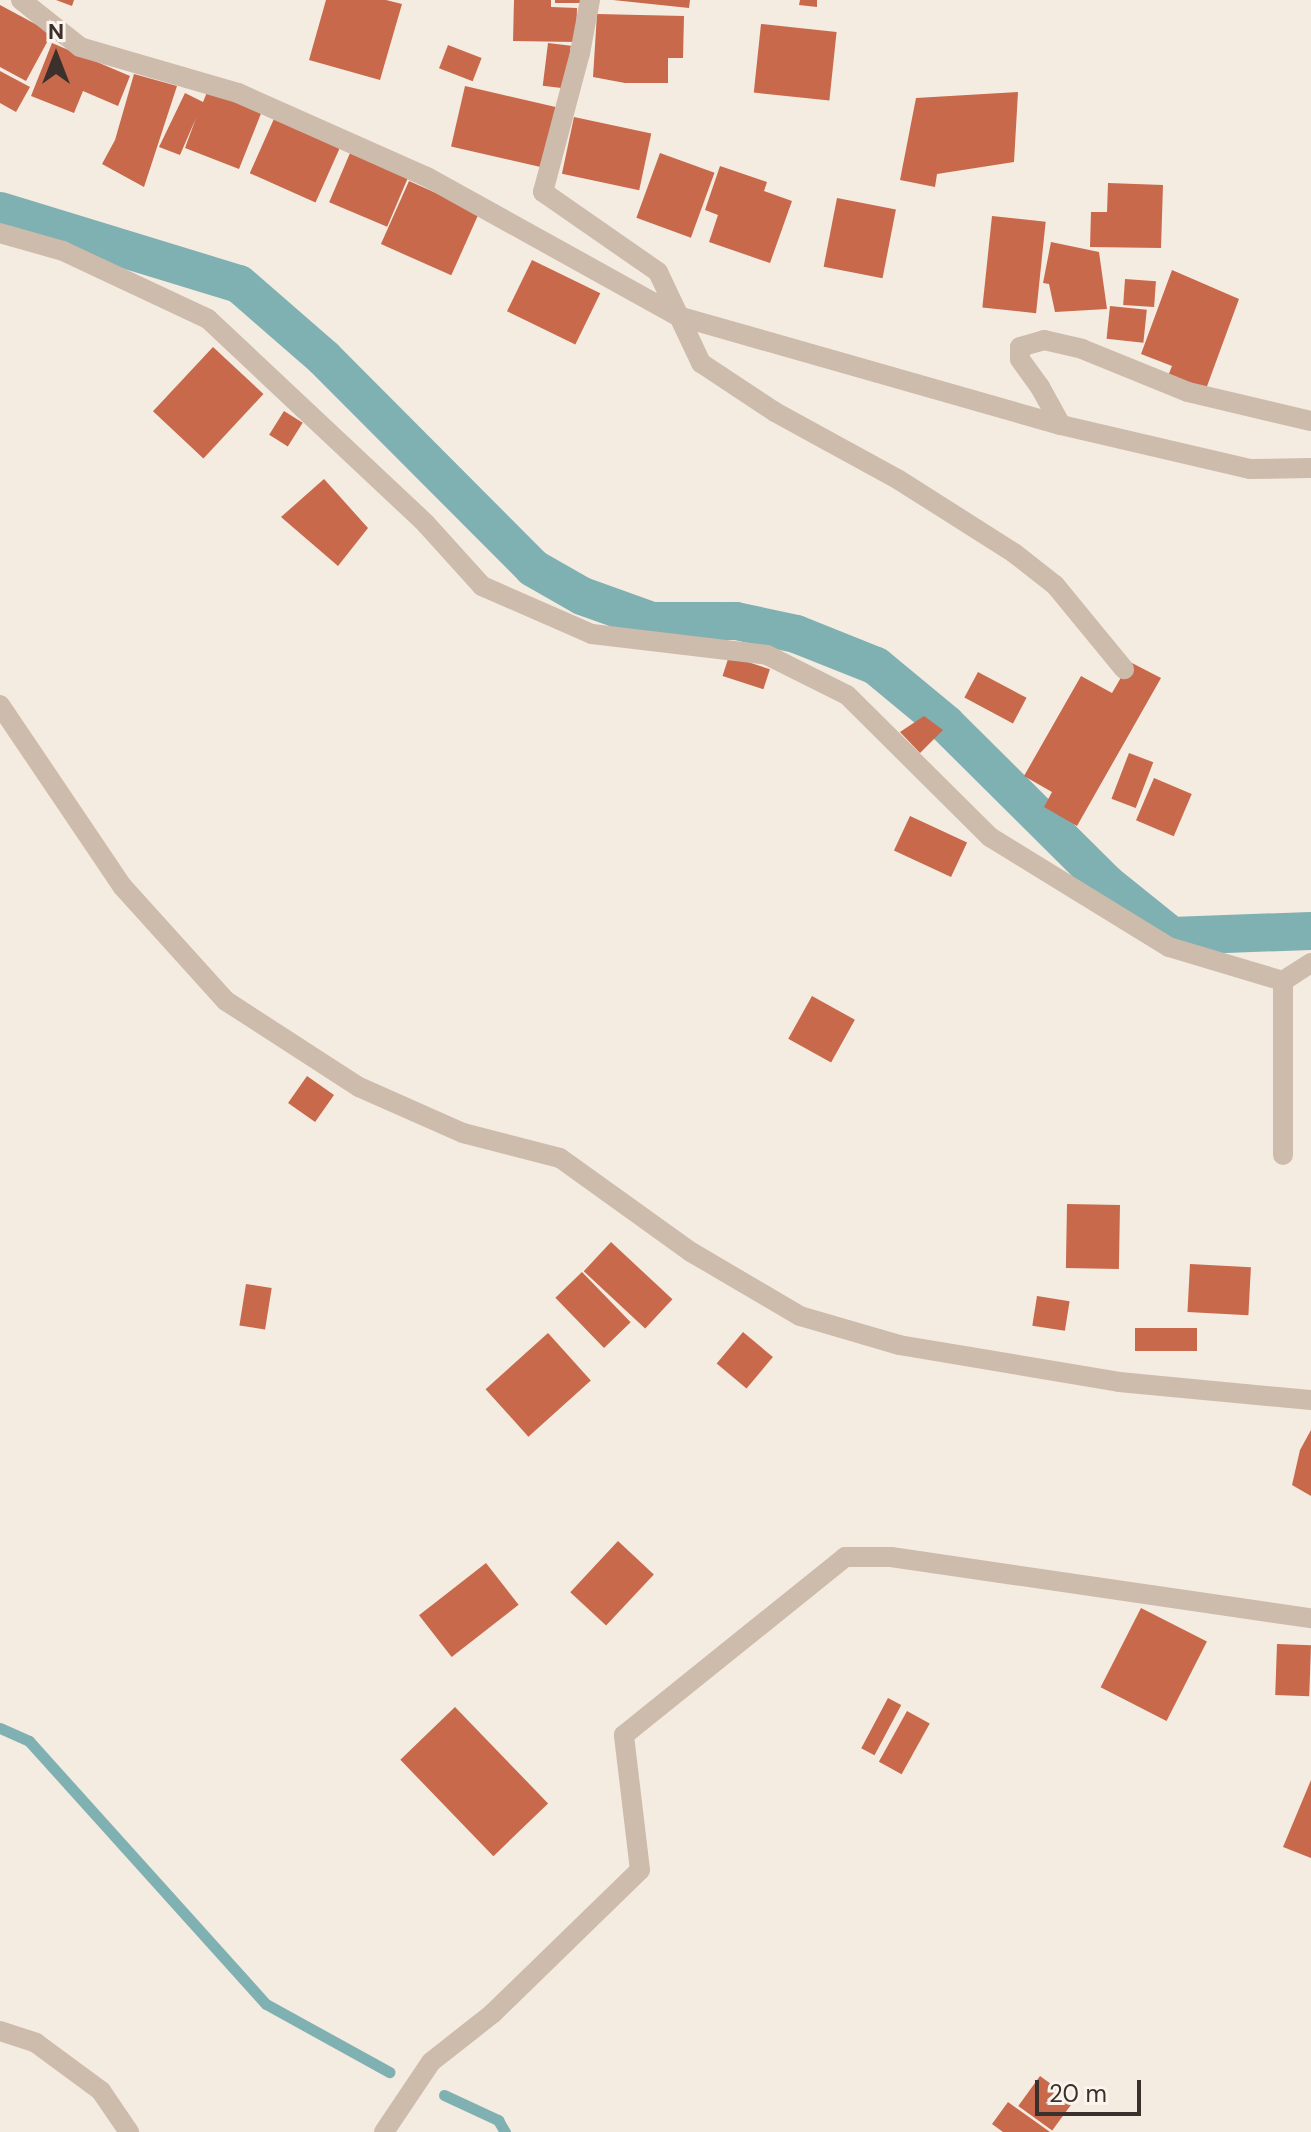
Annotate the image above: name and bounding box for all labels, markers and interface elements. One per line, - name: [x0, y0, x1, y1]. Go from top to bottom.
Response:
- north arrow: [16, 16, 96, 96]
- text: N: [48, 17, 64, 46]
- scale bar: [1039, 2064, 1145, 2114]
- text: 20 m: [1049, 2078, 1107, 2109]

